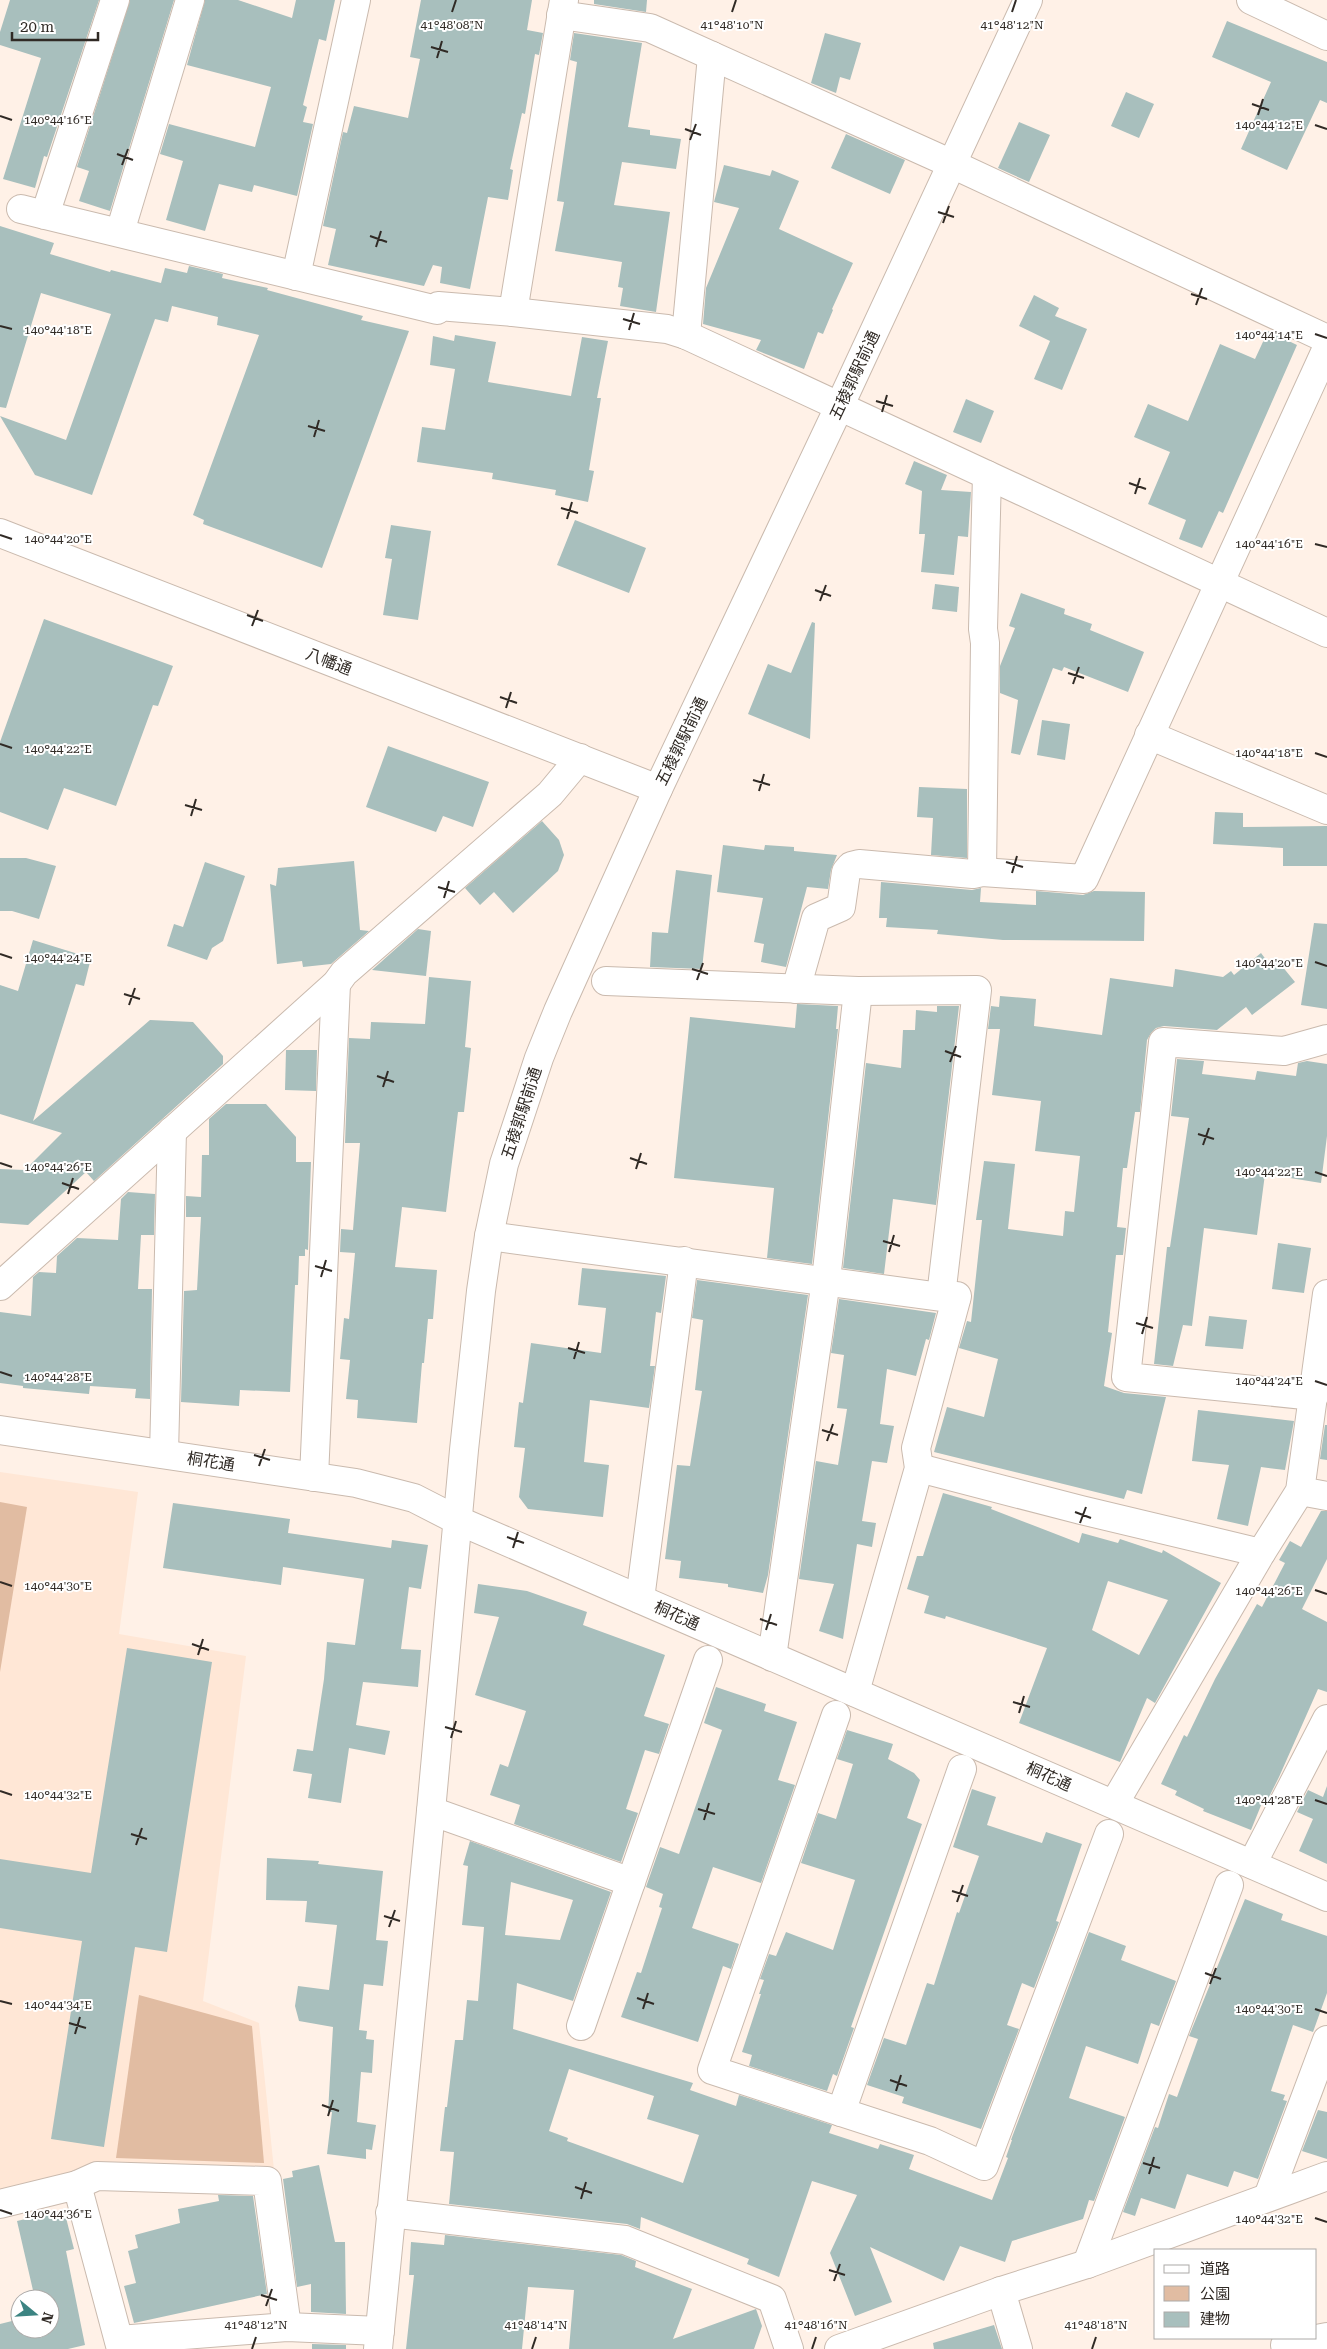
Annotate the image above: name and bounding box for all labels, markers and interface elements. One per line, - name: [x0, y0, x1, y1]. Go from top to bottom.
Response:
- scale bar: [12, 10, 99, 42]
- text: 20 m: [20, 18, 55, 36]
- text: 41°48'08"N: [420, 18, 484, 32]
- text: 41°48'10"N: [700, 18, 764, 32]
- text: 41°48'12"N: [980, 18, 1044, 32]
- text: 140°44'16"E: [24, 113, 92, 127]
- text: 140°44'12"E: [1235, 118, 1303, 132]
- text: 140°44'18"E: [24, 323, 92, 337]
- street label: 五稜郭駅前通: [826, 328, 883, 423]
- text: 140°44'14"E: [1235, 328, 1303, 342]
- text: 140°44'20"E: [24, 532, 92, 546]
- text: 140°44'16"E: [1235, 537, 1303, 551]
- street label: 八幡通: [303, 644, 355, 679]
- street label: 五稜郭駅前通: [652, 694, 711, 789]
- text: 140°44'22"E: [24, 742, 92, 756]
- text: 140°44'18"E: [1235, 746, 1303, 760]
- text: 140°44'24"E: [24, 951, 92, 965]
- text: 140°44'20"E: [1235, 956, 1303, 970]
- street label: 五稜郭駅前通: [498, 1065, 545, 1162]
- text: 140°44'26"E: [24, 1160, 92, 1174]
- text: 140°44'22"E: [1235, 1165, 1303, 1179]
- text: 140°44'28"E: [24, 1370, 92, 1384]
- text: 140°44'24"E: [1235, 1374, 1303, 1388]
- street label: 桐花通: [186, 1448, 236, 1475]
- text: 140°44'30"E: [24, 1579, 92, 1593]
- text: 140°44'26"E: [1235, 1584, 1303, 1598]
- street label: 桐花通: [651, 1597, 703, 1634]
- street label: 桐花通: [1023, 1758, 1075, 1795]
- text: 140°44'32"E: [24, 1788, 92, 1802]
- text: 140°44'28"E: [1235, 1793, 1303, 1807]
- text: 140°44'34"E: [24, 1998, 92, 2012]
- text: 140°44'30"E: [1235, 2002, 1303, 2016]
- text: 140°44'36"E: [24, 2207, 92, 2221]
- text: 140°44'32"E: [1235, 2212, 1303, 2226]
- legend: [1154, 2249, 1317, 2339]
- text: 道路: [1200, 2260, 1230, 2278]
- text: 公園: [1200, 2285, 1230, 2303]
- north arrow: [10, 2289, 60, 2339]
- text: N: [38, 2310, 57, 2326]
- text: 建物: [1200, 2310, 1230, 2328]
- text: 41°48'12"N: [224, 2318, 288, 2332]
- text: 41°48'14"N: [504, 2318, 568, 2332]
- text: 41°48'16"N: [784, 2318, 848, 2332]
- text: 41°48'18"N: [1064, 2318, 1128, 2332]

